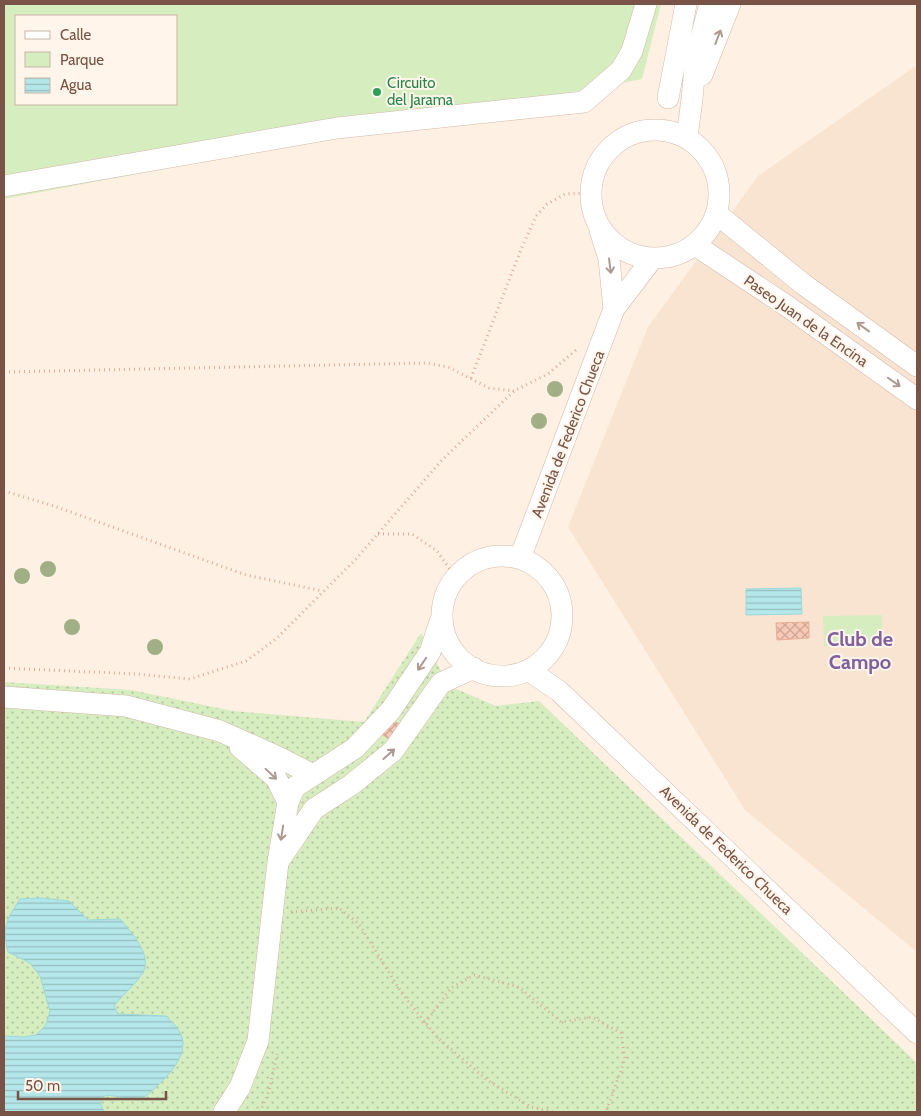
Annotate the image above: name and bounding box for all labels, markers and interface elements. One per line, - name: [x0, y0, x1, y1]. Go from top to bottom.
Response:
- legend: [15, 15, 178, 105]
- text: Calle: [60, 26, 91, 44]
- one-way arrow: [714, 30, 723, 46]
- text: Parque: [60, 51, 104, 69]
- place label: Circuito del Jarama: [387, 74, 454, 109]
- text: Agua: [60, 76, 92, 94]
- marker: Circuito del Jarama: [371, 86, 383, 98]
- one-way arrow: [605, 258, 615, 274]
- street label: Paseo Juan de la Encina: [741, 271, 872, 371]
- one-way arrow: [857, 322, 871, 332]
- street label: Avenida de Federico Chueca: [528, 347, 608, 520]
- one-way arrow: [886, 377, 900, 387]
- district label: Club de Campo: [827, 627, 893, 674]
- one-way arrow: [417, 656, 427, 670]
- one-way arrow: [382, 748, 395, 760]
- one-way arrow: [264, 768, 277, 780]
- street label: Avenida de Federico Chueca: [656, 782, 797, 919]
- one-way arrow: [277, 825, 287, 841]
- scale bar: [18, 1068, 165, 1100]
- text: 50 m: [25, 1077, 60, 1095]

